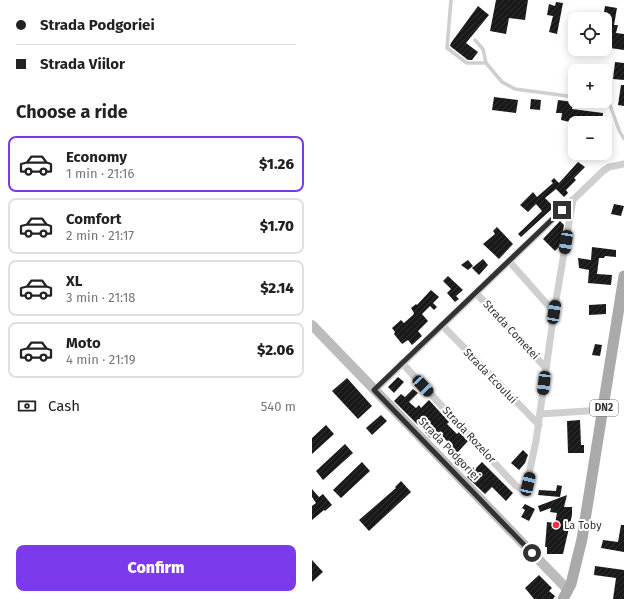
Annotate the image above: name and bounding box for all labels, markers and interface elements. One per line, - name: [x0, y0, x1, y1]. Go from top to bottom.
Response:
- map controls: [568, 12, 612, 160]
- button: locate: [568, 12, 612, 56]
- text: Strada Podgoriei: [40, 16, 155, 34]
- text: Strada Viilor: [40, 55, 125, 73]
- button: +: [568, 64, 612, 108]
- text: Choose a ride: [16, 101, 128, 123]
- button: −: [568, 116, 612, 160]
- icon: car: [18, 146, 54, 182]
- text: Economy: [66, 148, 127, 166]
- text: $1.26: [259, 155, 294, 173]
- text: 1 min · 21:16: [66, 166, 134, 181]
- route end: [553, 201, 571, 219]
- icon: car: [18, 208, 54, 244]
- text: Comfort: [66, 210, 122, 228]
- text: $1.70: [260, 217, 294, 235]
- text: 2 min · 21:17: [66, 228, 134, 243]
- car: [558, 229, 574, 255]
- icon: car: [18, 270, 54, 306]
- text: XL: [66, 272, 82, 290]
- text: $2.14: [260, 279, 294, 297]
- text: 3 min · 21:18: [66, 290, 136, 305]
- street label: Strada Cometei: [480, 298, 542, 362]
- car: [546, 299, 562, 325]
- icon: car: [18, 332, 54, 368]
- text: Moto: [66, 334, 101, 352]
- text: $2.06: [257, 341, 294, 359]
- street label: Strada Ecoului: [460, 346, 520, 406]
- text: 4 min · 21:19: [66, 352, 136, 367]
- car: [537, 370, 551, 396]
- car: [410, 373, 436, 399]
- icon: cash: [16, 395, 38, 417]
- text: Cash: [48, 397, 80, 415]
- text: 540 m: [261, 399, 296, 414]
- road number: DN2: [590, 400, 618, 416]
- street label: Strada Rozelor: [439, 404, 499, 467]
- street label: Strada Podgoriei: [416, 415, 482, 483]
- car: [519, 471, 537, 497]
- place label: La Toby: [564, 519, 602, 532]
- marker: La Toby: [551, 520, 561, 530]
- route start: [523, 544, 541, 562]
- button: Confirm: [16, 545, 296, 591]

